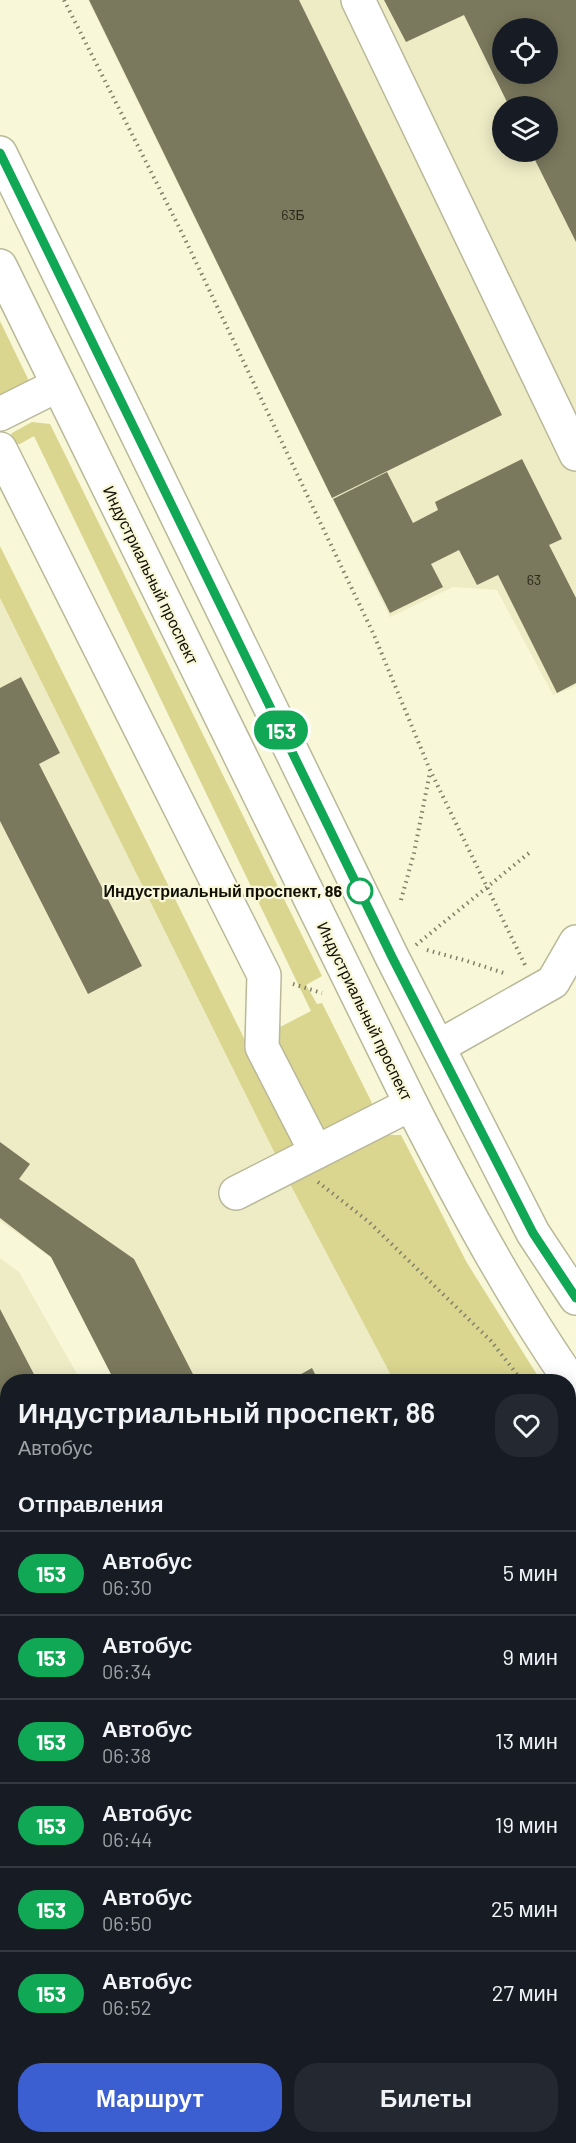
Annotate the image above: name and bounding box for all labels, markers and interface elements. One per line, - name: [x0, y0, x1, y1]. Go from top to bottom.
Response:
- map controls: [492, 18, 558, 162]
- button: locate: [492, 18, 558, 84]
- button: layers: [492, 96, 558, 162]
- house number: 63Б: [281, 206, 305, 223]
- street label: Индустриальный проспект: [100, 482, 203, 668]
- house number: 63: [527, 571, 541, 588]
- line badge: 153: [246, 710, 316, 750]
- text: 153: [266, 718, 296, 743]
- marker: Индустриальный проспект, 86: [347, 878, 373, 904]
- place label: Индустриальный проспект, 86: [103, 881, 342, 900]
- street label: Индустриальный проспект: [314, 918, 417, 1104]
- button: heart: [495, 1394, 558, 1457]
- text: Индустриальный проспект, 86: [18, 1395, 435, 1429]
- text: Автобус: [18, 1435, 92, 1459]
- text: Отправления: [18, 1490, 164, 1516]
- text: Автобус: [102, 1547, 192, 1573]
- text: 5 мин: [503, 1559, 558, 1585]
- text: 153: [36, 1561, 66, 1586]
- text: 06:30: [102, 1575, 152, 1599]
- text: Автобус: [102, 1631, 192, 1657]
- text: 9 мин: [503, 1643, 558, 1669]
- text: 153: [36, 1645, 66, 1670]
- text: 06:34: [102, 1659, 152, 1683]
- text: Автобус: [102, 1715, 192, 1741]
- text: 13 мин: [495, 1727, 558, 1753]
- text: 153: [36, 1729, 66, 1754]
- text: 06:38: [102, 1743, 151, 1767]
- text: Автобус: [102, 1799, 192, 1825]
- text: 19 мин: [495, 1811, 558, 1837]
- text: 153: [36, 1813, 66, 1838]
- text: 06:44: [102, 1827, 152, 1851]
- text: Автобус: [102, 1883, 192, 1909]
- text: 25 мин: [491, 1895, 558, 1921]
- text: 153: [36, 1897, 66, 1922]
- text: 06:50: [102, 1911, 152, 1935]
- text: Автобус: [102, 1967, 192, 1993]
- text: 27 мин: [492, 1979, 558, 2005]
- text: 153: [36, 1981, 66, 2006]
- text: 06:52: [102, 1995, 151, 2019]
- button: Маршрут: [18, 2063, 282, 2132]
- button: Билеты: [294, 2063, 558, 2132]

